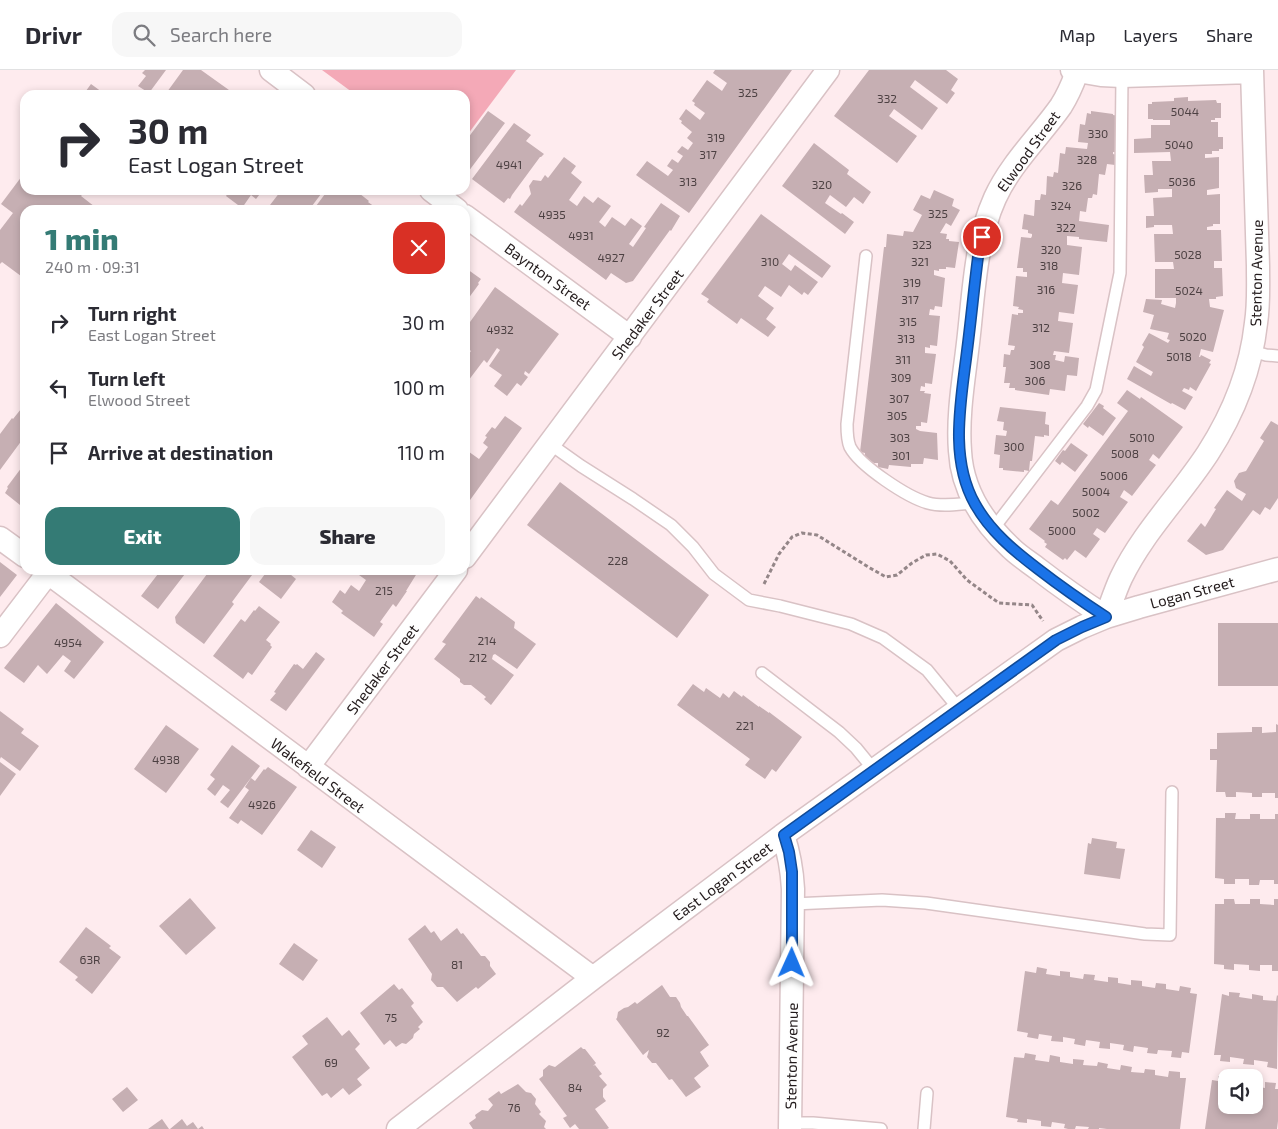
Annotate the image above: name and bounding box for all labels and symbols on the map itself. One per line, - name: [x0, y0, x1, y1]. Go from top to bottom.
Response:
- house number: 325: [738, 85, 758, 99]
- house number: 332: [877, 91, 897, 105]
- house number: 5044: [1171, 104, 1199, 118]
- street label: Elwood Street: [993, 107, 1064, 195]
- house number: 330: [1088, 126, 1108, 140]
- house number: 319: [707, 130, 725, 144]
- house number: 5040: [1165, 137, 1193, 151]
- house number: 317: [699, 147, 717, 161]
- house number: 328: [1077, 152, 1097, 166]
- house number: 4941: [496, 157, 522, 171]
- house number: 313: [679, 174, 697, 188]
- house number: 5036: [1168, 174, 1196, 188]
- house number: 320: [812, 177, 832, 191]
- house number: 326: [1062, 178, 1082, 192]
- house number: 324: [1051, 198, 1071, 212]
- house number: 325: [928, 206, 948, 220]
- house number: 4935: [538, 207, 566, 221]
- pin: [961, 216, 1003, 258]
- street label: Stenton Avenue: [1246, 219, 1266, 327]
- house number: 322: [1056, 220, 1076, 234]
- house number: 4931: [568, 228, 594, 242]
- house number: 323: [912, 237, 932, 251]
- street label: Baynton Street: [501, 239, 595, 313]
- house number: 320: [1041, 242, 1061, 256]
- house number: 5028: [1174, 247, 1202, 261]
- house number: 4927: [597, 250, 625, 264]
- house number: 310: [761, 254, 779, 268]
- house number: 321: [911, 254, 929, 268]
- house number: 318: [1040, 258, 1058, 272]
- street label: Shedaker Street: [607, 265, 687, 363]
- house number: 319: [903, 275, 921, 289]
- house number: 316: [1037, 282, 1055, 296]
- house number: 5024: [1175, 283, 1203, 297]
- house number: 317: [901, 292, 919, 306]
- house number: 315: [899, 314, 917, 328]
- house number: 312: [1032, 320, 1050, 334]
- house number: 4932: [486, 322, 514, 336]
- house number: 5020: [1179, 329, 1207, 343]
- house number: 313: [897, 331, 915, 345]
- house number: 5018: [1166, 349, 1192, 363]
- house number: 311: [895, 352, 911, 366]
- house number: 308: [1029, 357, 1051, 371]
- house number: 309: [891, 370, 912, 384]
- house number: 306: [1025, 373, 1046, 387]
- house number: 307: [889, 391, 909, 405]
- house number: 305: [887, 408, 907, 422]
- house number: 303: [890, 430, 910, 444]
- house number: 5010: [1129, 430, 1155, 444]
- house number: 300: [1003, 439, 1025, 453]
- house number: 5008: [1111, 446, 1139, 460]
- house number: 301: [892, 448, 910, 462]
- house number: 5006: [1100, 468, 1128, 482]
- house number: 5004: [1082, 484, 1110, 498]
- house number: 5002: [1072, 505, 1100, 519]
- house number: 5000: [1048, 523, 1076, 537]
- house number: 228: [608, 553, 628, 567]
- street label: Logan Street: [1148, 572, 1236, 612]
- house number: 215: [375, 583, 393, 597]
- street label: Shedaker Street: [342, 620, 422, 718]
- house number: 214: [478, 633, 496, 647]
- house number: 4954: [54, 635, 82, 649]
- house number: 212: [469, 650, 487, 664]
- house number: 221: [736, 718, 754, 732]
- street label: Wakefield Street: [267, 734, 369, 816]
- house number: 4938: [152, 752, 180, 766]
- house number: 4926: [248, 797, 276, 811]
- street label: East Logan Street: [669, 838, 775, 924]
- position arrow: [765, 936, 817, 988]
- house number: 63R: [80, 952, 100, 966]
- house number: 81: [451, 957, 463, 971]
- street label: Stenton Avenue: [781, 1002, 801, 1110]
- house number: 75: [385, 1010, 397, 1024]
- house number: 92: [656, 1025, 670, 1039]
- house number: 69: [324, 1055, 338, 1069]
- house number: 84: [568, 1080, 582, 1094]
- house number: 76: [507, 1100, 521, 1114]

